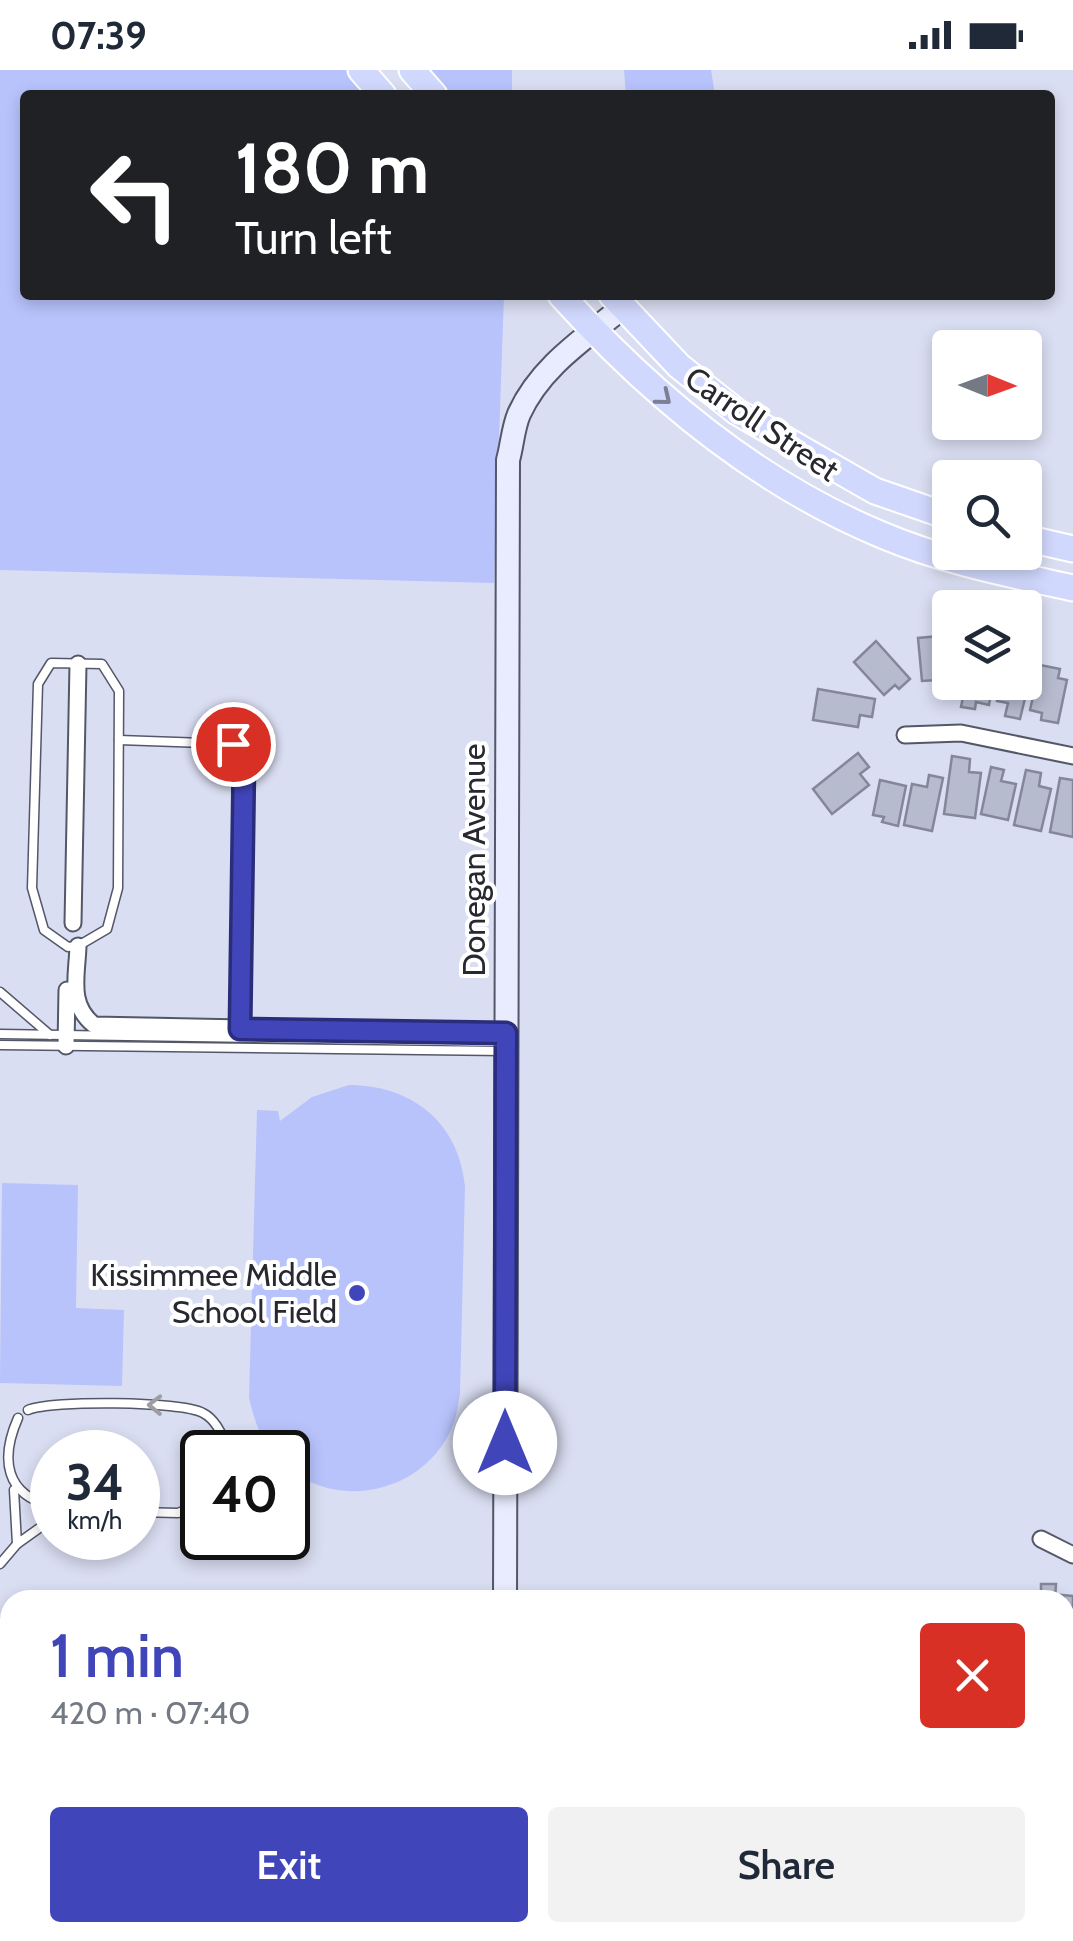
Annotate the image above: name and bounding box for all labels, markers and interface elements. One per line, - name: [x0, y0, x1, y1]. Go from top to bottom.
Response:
- text: 07:39: [50, 12, 146, 59]
- text: 180 m: [235, 125, 429, 211]
- icon: left: [70, 130, 200, 260]
- text: Turn left: [235, 211, 392, 265]
- north arrow: [932, 330, 1042, 440]
- map controls: [932, 330, 1042, 700]
- street label: Carroll Street: [678, 358, 847, 489]
- one-way arrow: [653, 386, 671, 404]
- button: search: [932, 460, 1042, 570]
- button: layers: [932, 590, 1042, 700]
- pin: [191, 702, 276, 787]
- icon: arrive: [206, 717, 261, 772]
- street label: Donegan Avenue: [454, 744, 493, 976]
- place label: Kissimmee Middle School Field: [90, 1255, 337, 1331]
- marker: Kissimmee Middle School Field: [346, 1282, 368, 1304]
- position arrow: [453, 1391, 557, 1495]
- one-way arrow: [146, 1394, 162, 1416]
- speed limit sign: 40: [180, 1430, 310, 1560]
- text: 34: [66, 1452, 124, 1513]
- text: km/h: [68, 1505, 122, 1535]
- text: 1 min: [50, 1619, 184, 1692]
- button: close: [920, 1623, 1025, 1728]
- text: 420 m · 07:40: [50, 1693, 250, 1732]
- button: Exit: [50, 1807, 528, 1922]
- button: Share: [548, 1807, 1025, 1922]

